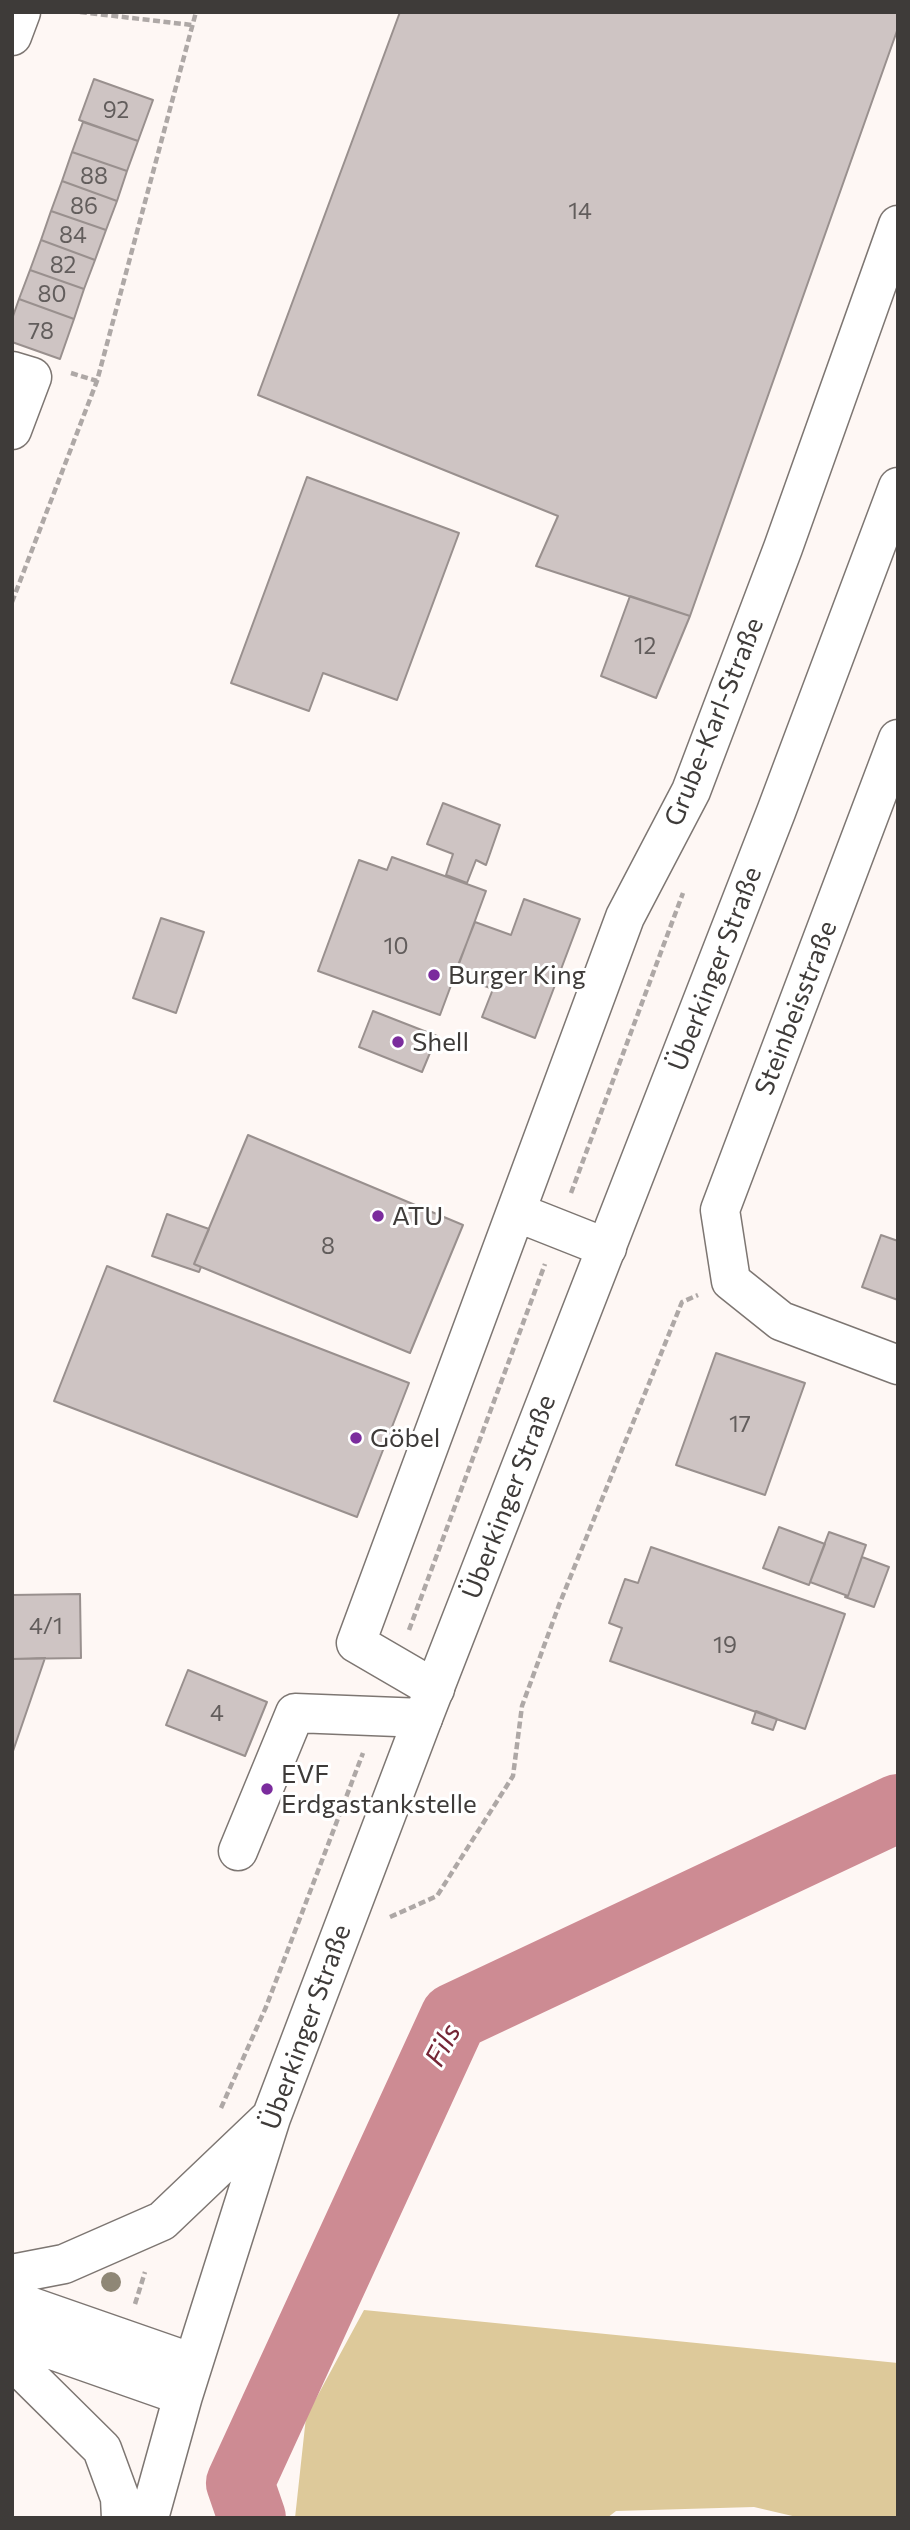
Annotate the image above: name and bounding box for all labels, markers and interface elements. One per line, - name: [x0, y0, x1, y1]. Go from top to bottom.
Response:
- house number: 92: [103, 96, 129, 124]
- house number: 88: [80, 162, 108, 190]
- house number: 86: [70, 192, 98, 220]
- house number: 14: [568, 197, 592, 225]
- house number: 84: [59, 221, 87, 249]
- house number: 82: [50, 251, 76, 279]
- house number: 80: [38, 280, 66, 308]
- house number: 78: [28, 317, 54, 345]
- street label: Grube-Karl-Straße: [658, 613, 770, 831]
- house number: 12: [634, 632, 656, 660]
- street label: Überkinger Straße: [662, 863, 768, 1075]
- street label: Steinbeisstraße: [748, 917, 844, 1099]
- house number: 10: [384, 932, 408, 960]
- place label: Burger King: [448, 959, 586, 991]
- marker: Burger King: [426, 967, 442, 983]
- place label: Shell: [412, 1026, 469, 1058]
- marker: Shell: [390, 1034, 406, 1050]
- place label: ATU: [392, 1200, 443, 1232]
- marker: ATU: [370, 1208, 386, 1224]
- house number: 8: [321, 1232, 335, 1260]
- street label: Überkinger Straße: [456, 1391, 562, 1603]
- house number: 17: [729, 1410, 751, 1438]
- place label: Göbel: [370, 1422, 440, 1454]
- marker: Göbel: [348, 1430, 364, 1446]
- house number: 4/1: [29, 1612, 63, 1640]
- house number: 19: [713, 1631, 737, 1659]
- house number: 4: [210, 1699, 224, 1727]
- place label: EVF Erdgastankstelle: [281, 1758, 477, 1820]
- marker: EVF Erdgastankstelle: [259, 1781, 275, 1797]
- street label: Überkinger Straße: [254, 1920, 358, 2134]
- water label: Fils: [418, 2018, 468, 2072]

